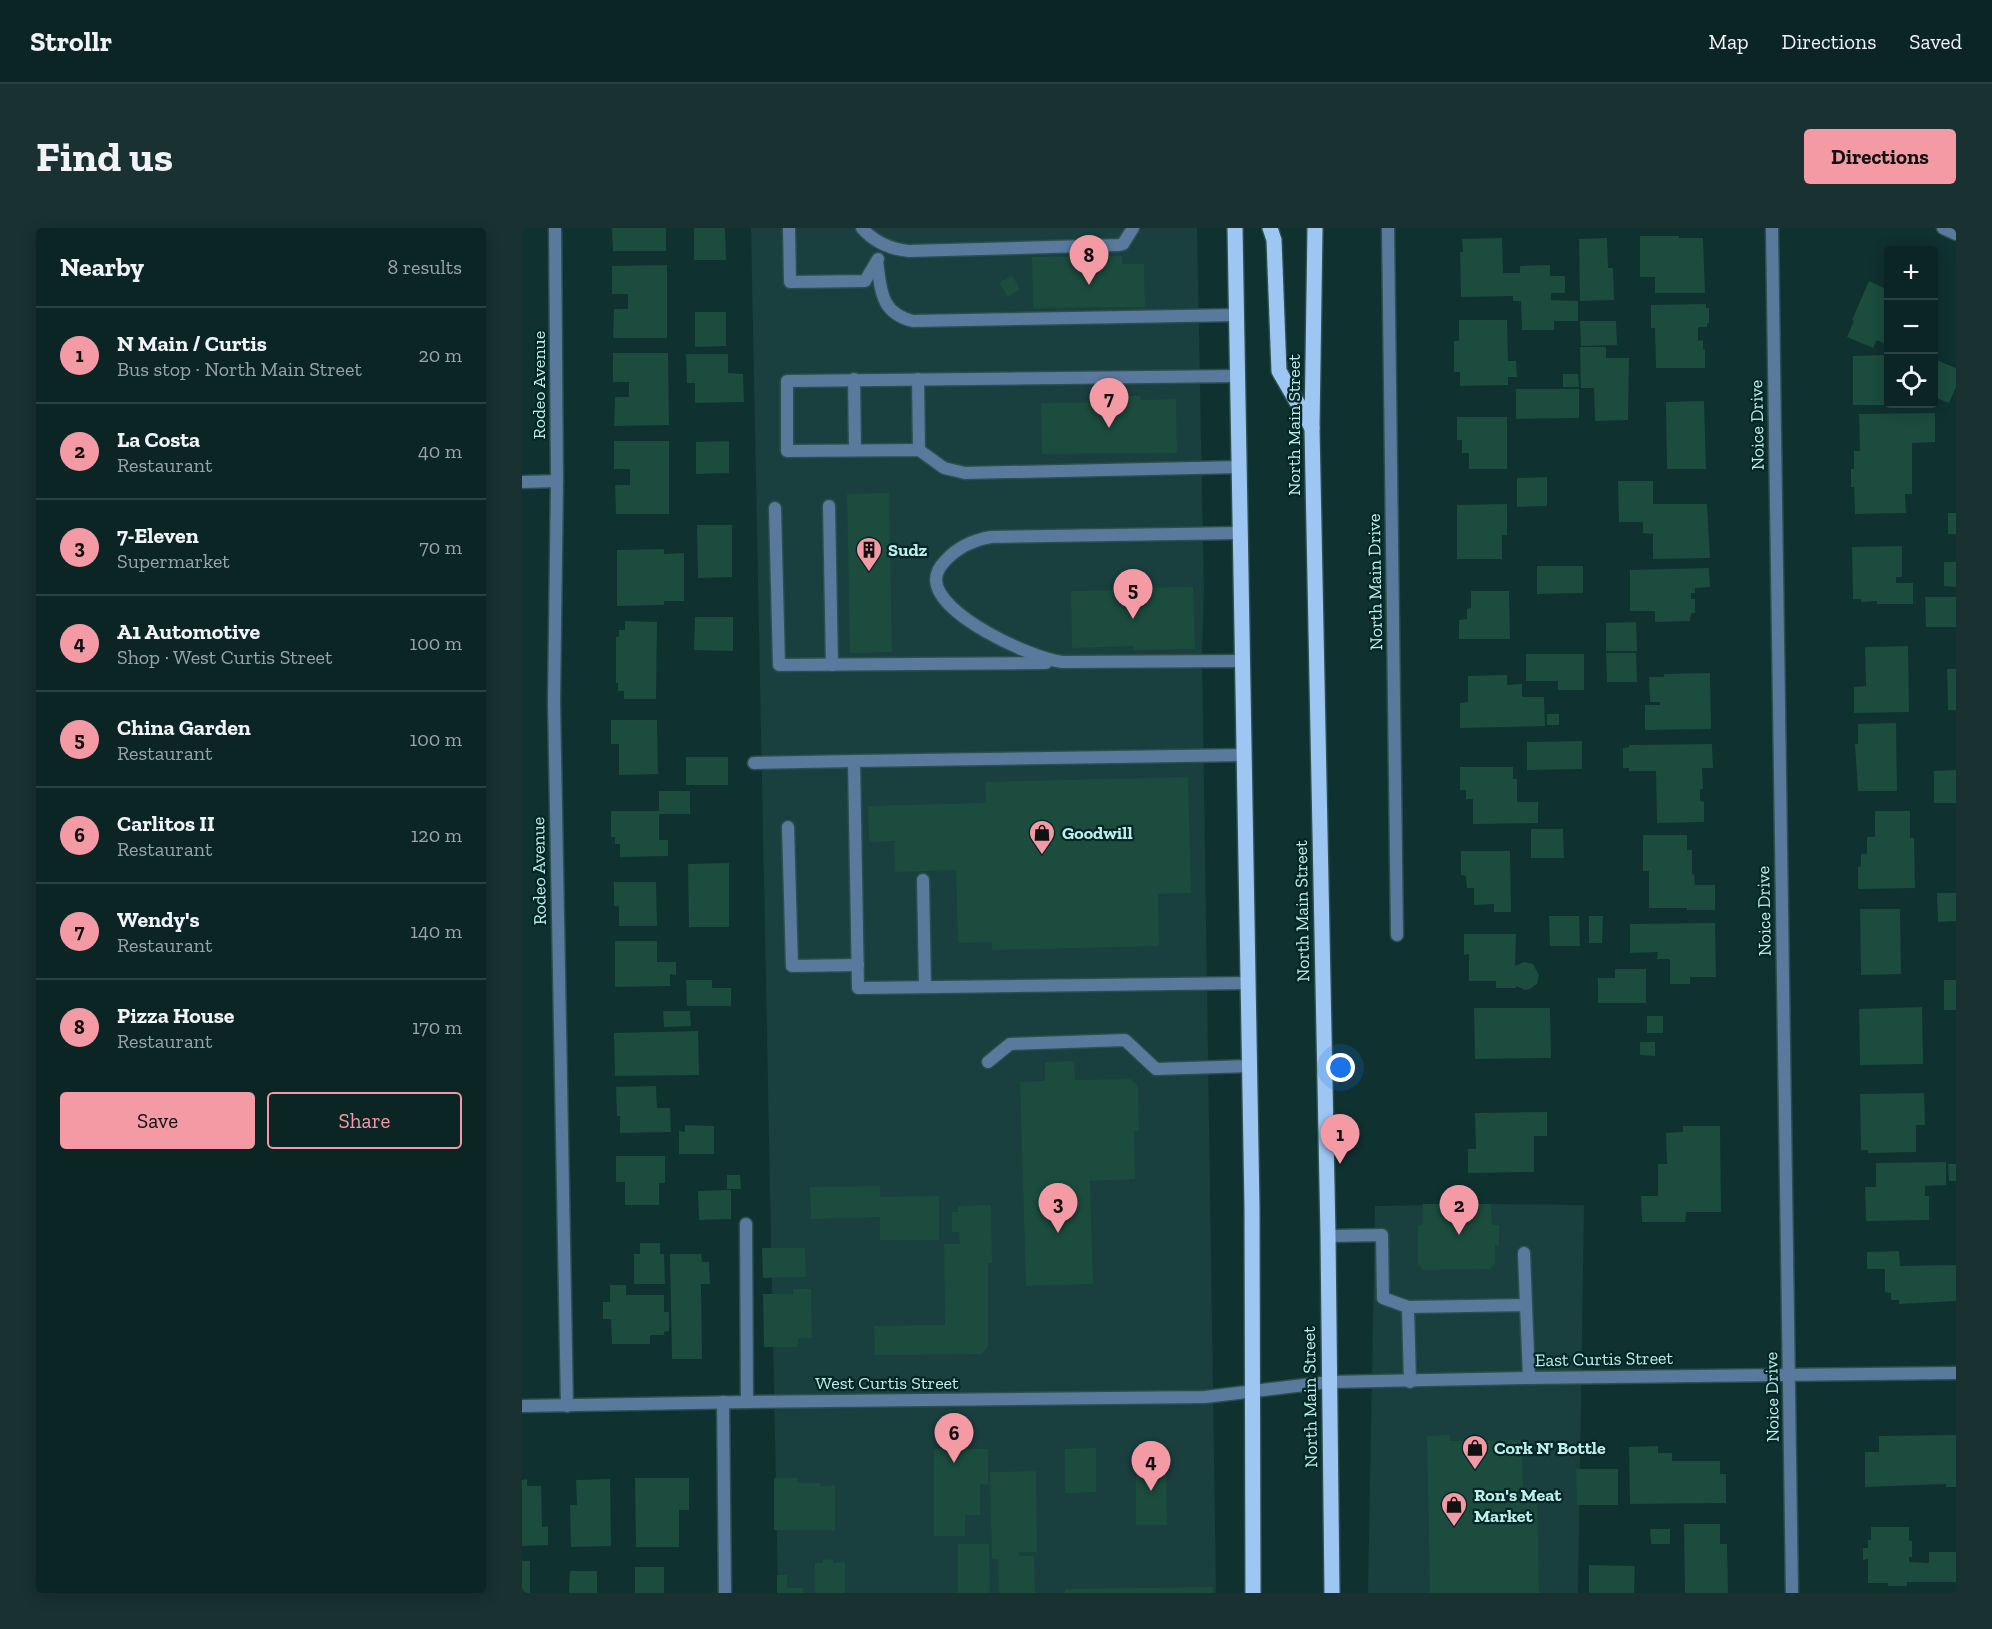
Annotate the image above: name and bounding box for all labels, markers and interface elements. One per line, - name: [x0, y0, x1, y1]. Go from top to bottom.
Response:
- text: Strollr: [30, 25, 112, 58]
- text: Map: [1709, 29, 1749, 54]
- text: Directions: [1782, 29, 1876, 54]
- text: Saved: [1909, 29, 1962, 54]
- button: Directions: [1804, 129, 1956, 184]
- text: Find us: [36, 131, 173, 182]
- pin: 8: [1070, 236, 1108, 285]
- map controls: [1884, 246, 1938, 408]
- button: +: [1884, 246, 1938, 300]
- text: Nearby: [60, 251, 144, 283]
- text: 8 results: [387, 255, 462, 279]
- button: −: [1884, 300, 1938, 354]
- text: N Main / Curtis: [117, 330, 267, 357]
- street label: Rodeo Avenue: [528, 331, 550, 439]
- text: 1: [75, 343, 84, 367]
- text: 20 m: [418, 343, 462, 367]
- street label: North Main Street: [1283, 354, 1305, 496]
- button: locate: [1884, 354, 1938, 408]
- text: Bus stop · North Main Street: [117, 357, 362, 381]
- pin: 7: [1090, 378, 1128, 428]
- street label: Noice Drive: [1745, 380, 1769, 470]
- text: La Costa: [117, 426, 200, 453]
- text: 2: [74, 439, 85, 463]
- text: 40 m: [418, 439, 462, 463]
- text: Restaurant: [117, 453, 213, 477]
- street label: North Main Drive: [1363, 514, 1387, 650]
- text: 7-Eleven: [117, 522, 199, 549]
- text: 3: [74, 535, 85, 559]
- text: 70 m: [419, 535, 462, 559]
- building icon: Sudz: [854, 535, 884, 573]
- place label: Sudz: [888, 539, 928, 561]
- text: Supermarket: [117, 549, 230, 573]
- pin: 5: [1114, 570, 1152, 619]
- text: A1 Automotive: [117, 618, 260, 645]
- text: 4: [74, 631, 85, 655]
- text: 100 m: [409, 631, 462, 655]
- text: Shop · West Curtis Street: [117, 645, 332, 669]
- text: China Garden: [117, 714, 251, 741]
- text: 5: [74, 727, 85, 751]
- text: 100 m: [409, 727, 462, 751]
- text: Restaurant: [117, 741, 213, 765]
- text: Carlitos II: [117, 810, 215, 837]
- street label: Rodeo Avenue: [527, 817, 551, 925]
- shop icon: Goodwill: [1027, 818, 1057, 856]
- place label: Goodwill: [1062, 822, 1133, 844]
- text: 6: [74, 823, 85, 847]
- text: 120 m: [411, 823, 462, 847]
- text: Restaurant: [117, 837, 213, 861]
- street label: North Main Street: [1290, 840, 1314, 982]
- street label: Noice Drive: [1752, 866, 1776, 956]
- text: Wendy's: [117, 906, 200, 933]
- text: 7: [75, 919, 84, 943]
- text: 140 m: [410, 919, 462, 943]
- text: Restaurant: [117, 933, 213, 957]
- text: Pizza House: [117, 1002, 234, 1029]
- text: 8: [74, 1015, 85, 1039]
- text: 170 m: [412, 1015, 462, 1039]
- text: Restaurant: [117, 1029, 213, 1053]
- your location: [1326, 1053, 1355, 1082]
- button: Save: [60, 1092, 255, 1149]
- button: Share: [267, 1092, 462, 1149]
- pin: 1: [1320, 1114, 1360, 1164]
- pin: 3: [1038, 1184, 1078, 1233]
- pin: 2: [1440, 1186, 1478, 1235]
- street label: North Main Street: [1298, 1326, 1322, 1468]
- street label: East Curtis Street: [1535, 1347, 1674, 1371]
- street label: Noice Drive: [1760, 1352, 1784, 1442]
- street label: West Curtis Street: [815, 1372, 959, 1394]
- pin: 6: [934, 1414, 974, 1463]
- shop icon: Cork N' Bottle: [1460, 1433, 1490, 1471]
- place label: Cork N' Bottle: [1494, 1437, 1606, 1459]
- pin: 4: [1132, 1442, 1170, 1491]
- place label: Ron's Meat Market: [1474, 1484, 1562, 1527]
- shop icon: Ron's Meat Market: [1439, 1490, 1469, 1528]

